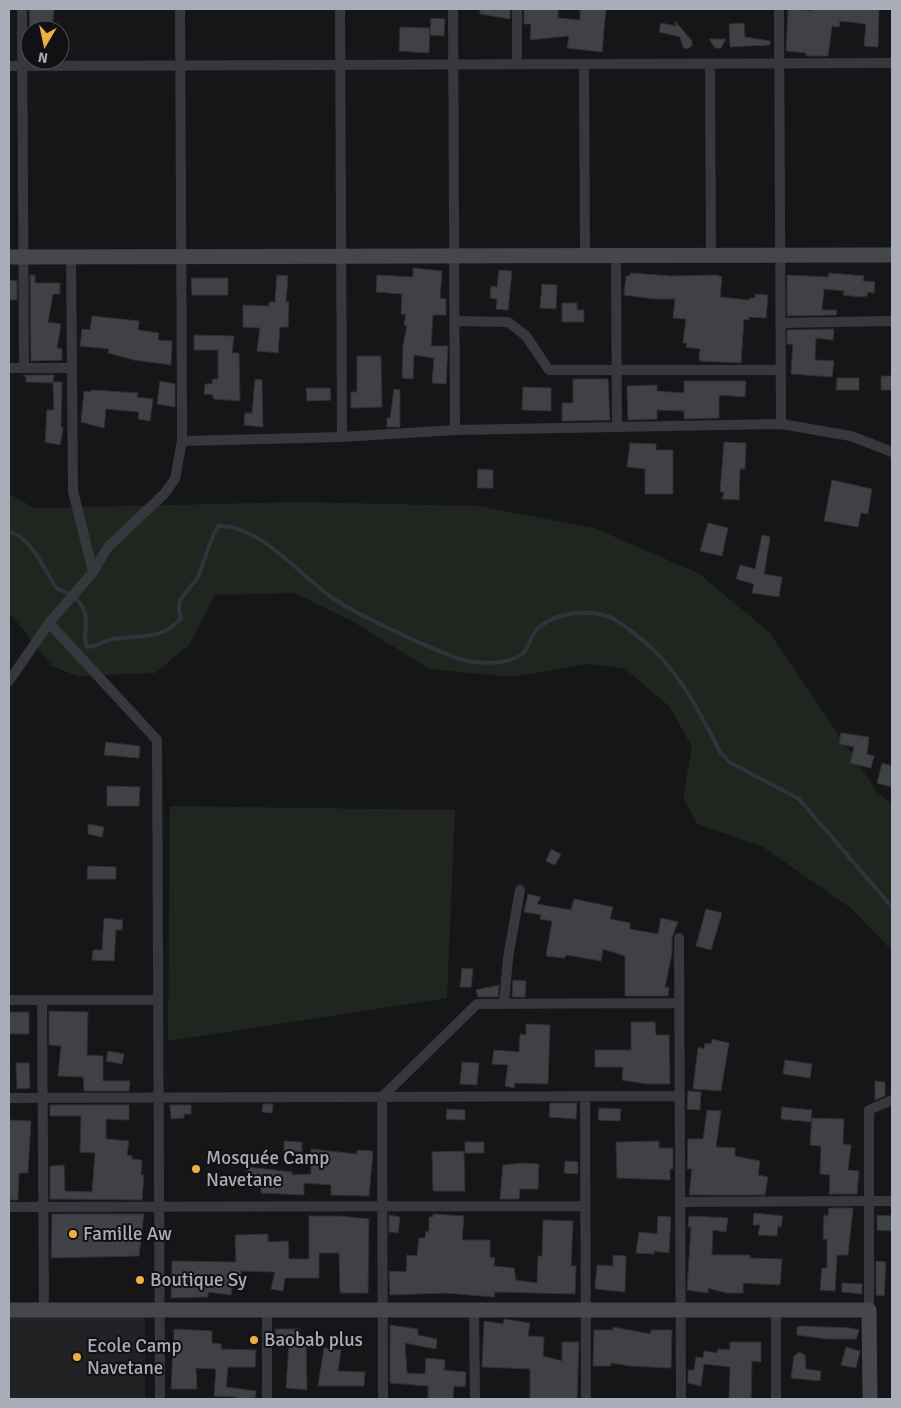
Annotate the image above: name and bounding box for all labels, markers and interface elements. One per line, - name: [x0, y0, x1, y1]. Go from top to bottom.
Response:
- north arrow: [20, 20, 70, 70]
- text: N: [37, 48, 49, 67]
- place label: Mosquée Camp Navetane: [206, 1146, 329, 1192]
- marker: Mosquée Camp Navetane: [190, 1163, 202, 1175]
- place label: Famille Aw: [83, 1222, 172, 1246]
- marker: Famille Aw: [67, 1228, 79, 1240]
- place label: Boutique Sy: [150, 1268, 247, 1292]
- marker: Boutique Sy: [134, 1274, 146, 1286]
- place label: Baobab plus: [264, 1328, 363, 1352]
- place label: Ecole Camp Navetane: [87, 1334, 182, 1380]
- marker: Baobab plus: [248, 1334, 260, 1346]
- marker: Ecole Camp Navetane: [71, 1351, 83, 1363]

